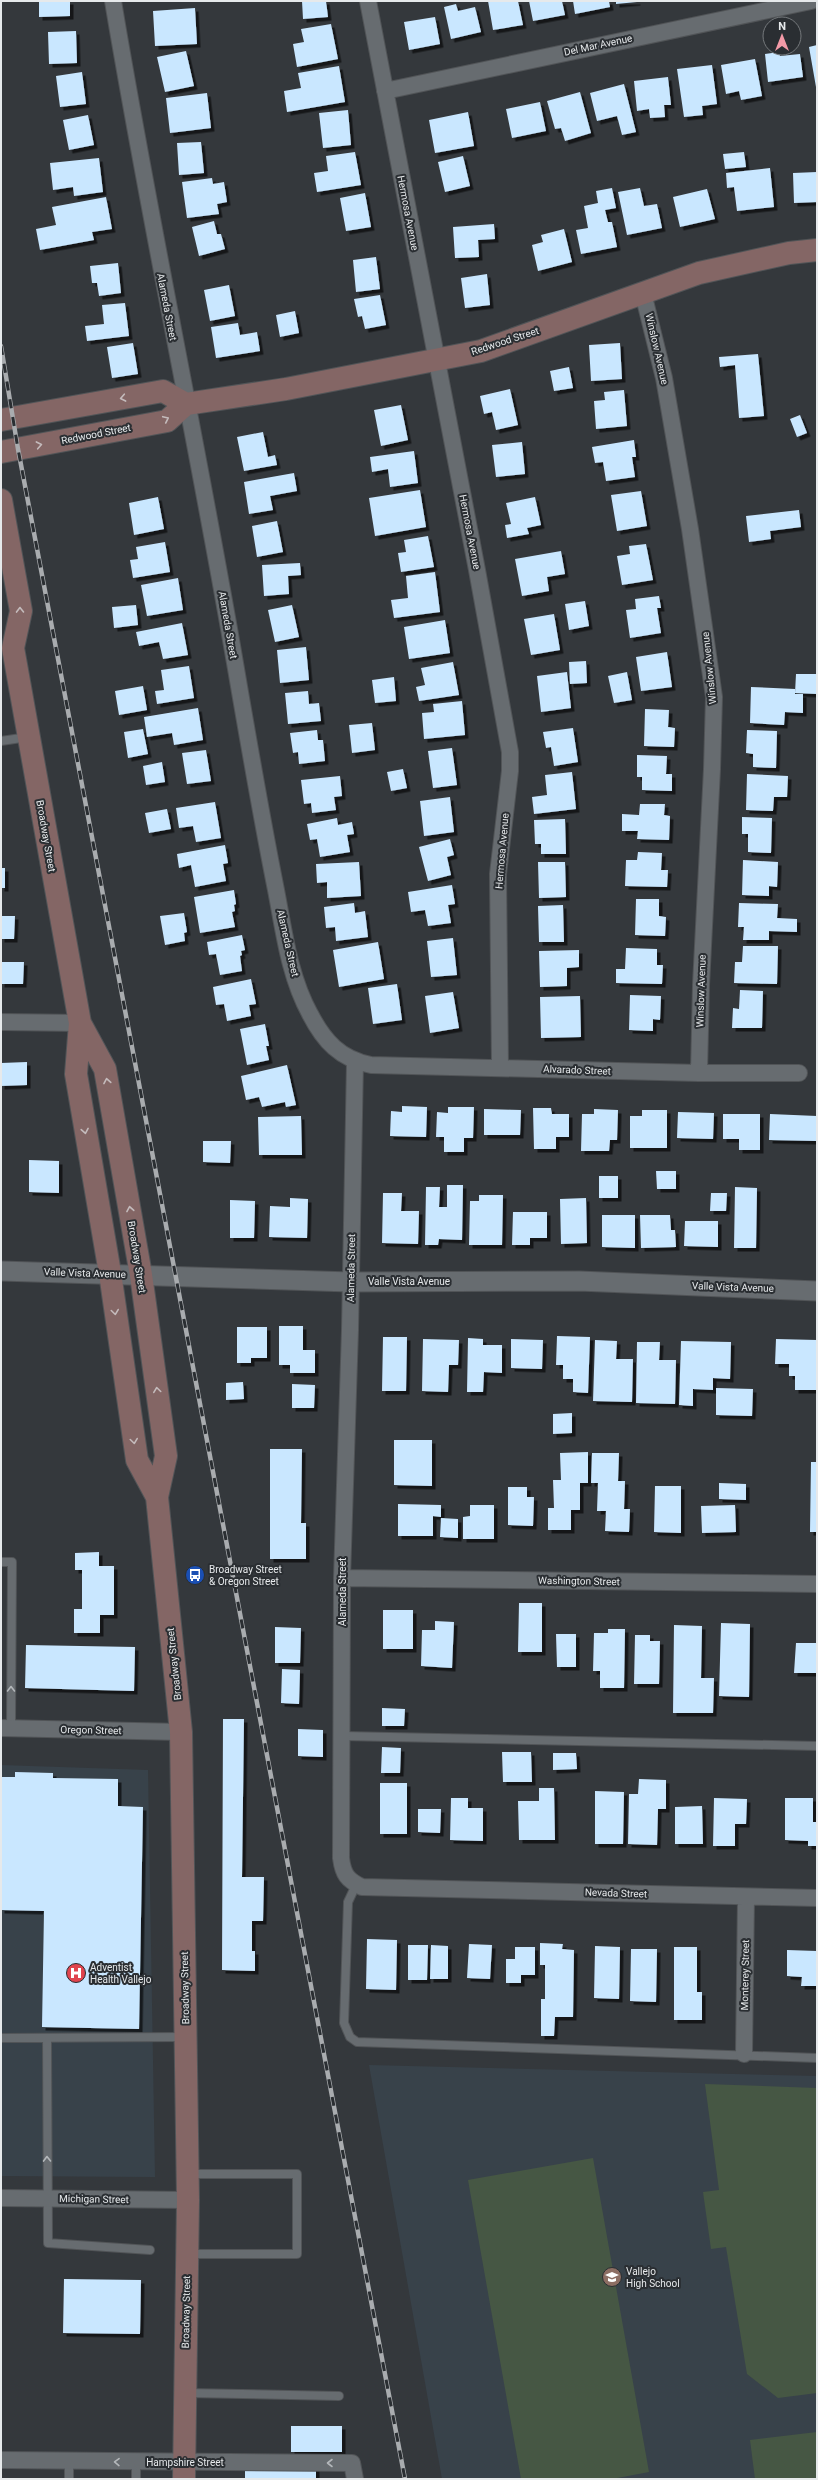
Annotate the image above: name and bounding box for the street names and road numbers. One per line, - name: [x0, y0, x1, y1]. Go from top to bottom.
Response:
- street label: Del Mar Avenue: [563, 32, 633, 58]
- street label: Hermosa Avenue: [395, 175, 421, 251]
- street label: Alameda Street: [155, 272, 179, 342]
- street label: Winslow Avenue: [643, 312, 671, 386]
- street label: Redwood Street: [470, 325, 540, 357]
- street label: Redwood Street: [60, 422, 132, 446]
- street label: Hermosa Avenue: [457, 494, 483, 570]
- street label: Alameda Street: [217, 590, 239, 660]
- street label: Winslow Avenue: [700, 631, 718, 705]
- street label: Broadway Street: [34, 799, 58, 873]
- street label: Hermosa Avenue: [493, 813, 511, 889]
- street label: Alameda Street: [275, 908, 301, 978]
- street label: Winslow Avenue: [694, 954, 708, 1028]
- street label: Alvarado Street: [543, 1063, 611, 1077]
- street label: Broadway Street: [126, 1220, 148, 1294]
- street label: Alameda Street: [345, 1234, 357, 1302]
- street label: Valle Vista Avenue: [44, 1266, 126, 1280]
- street label: Valle Vista Avenue: [368, 1276, 450, 1287]
- street label: Valle Vista Avenue: [692, 1280, 774, 1294]
- street label: Alameda Street: [337, 1558, 348, 1626]
- street label: Washington Street: [538, 1575, 620, 1587]
- street label: Broadway Street: [165, 1627, 183, 1701]
- street label: Oregon Street: [60, 1724, 122, 1736]
- street label: Nevada Street: [585, 1886, 647, 1900]
- street label: Monterey Street: [739, 1940, 751, 2010]
- street label: Broadway Street: [179, 1952, 191, 2024]
- street label: Michigan Street: [59, 2193, 129, 2205]
- street label: Broadway Street: [180, 2276, 192, 2348]
- street label: Hampshire Street: [146, 2457, 224, 2468]

